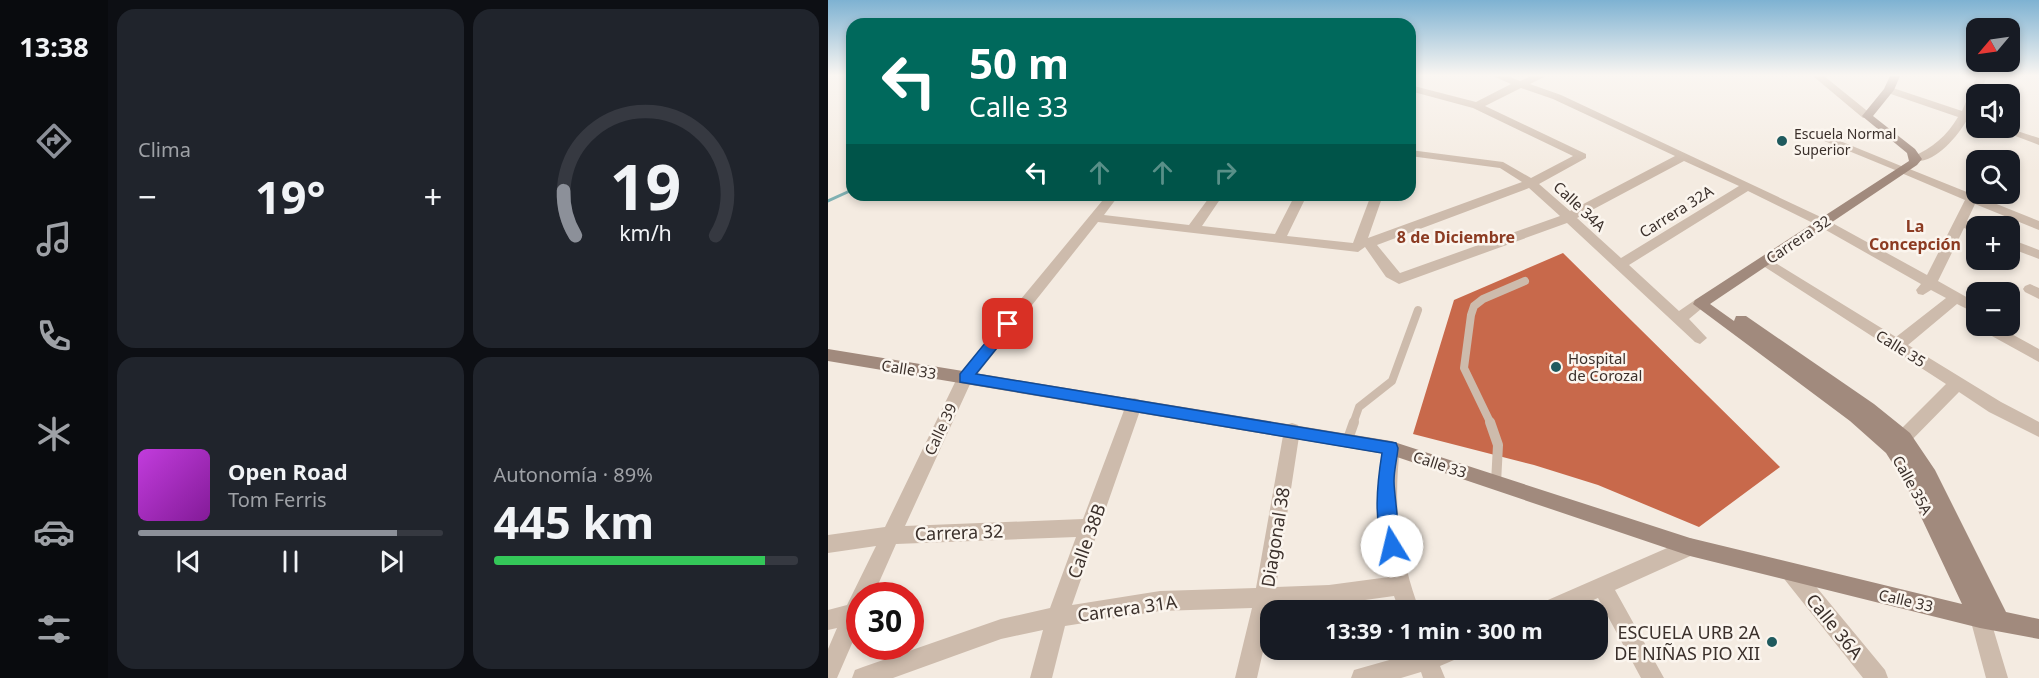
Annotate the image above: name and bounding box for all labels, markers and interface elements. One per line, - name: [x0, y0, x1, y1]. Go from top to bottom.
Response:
- north arrow: [1966, 18, 2020, 72]
- map controls: [1966, 18, 2020, 336]
- text: 13:38: [19, 28, 89, 65]
- text: 50 m: [969, 34, 1069, 91]
- icon: left: [870, 42, 948, 120]
- button: sound: [1966, 84, 2020, 138]
- text: Calle 33: [969, 88, 1068, 125]
- icon: directions: [33, 120, 75, 162]
- place label: Escuela Normal Superior: [1794, 124, 1896, 159]
- marker: Escuela Normal Superior: [1775, 134, 1789, 148]
- text: Clima: [138, 136, 191, 163]
- text: 19: [610, 143, 681, 228]
- button: search: [1966, 150, 2020, 204]
- icon: left: [1020, 156, 1053, 189]
- icon: ahead: [1083, 156, 1116, 189]
- icon: ahead: [1146, 156, 1179, 189]
- icon: right: [1209, 156, 1242, 189]
- text: 19°: [255, 166, 326, 227]
- text: −: [138, 174, 157, 219]
- text: +: [424, 174, 443, 219]
- street label: Calle 34A: [1550, 177, 1611, 236]
- street label: Carrera 32A: [1635, 180, 1717, 242]
- street label: Carrera 32: [1762, 210, 1834, 268]
- district label: La Concepción: [1869, 215, 1961, 255]
- button: +: [1966, 216, 2020, 270]
- icon: music: [33, 218, 75, 260]
- text: km/h: [619, 218, 672, 247]
- district label: 8 de Diciembre: [1397, 226, 1515, 248]
- button: −: [1966, 282, 2020, 336]
- pin: [982, 298, 1033, 349]
- icon: arrive: [991, 307, 1024, 340]
- icon: phone: [33, 315, 75, 357]
- street label: Calle 35: [1872, 325, 1930, 371]
- place label: Hospital de Corozal: [1568, 348, 1642, 385]
- street label: Calle 33: [880, 355, 938, 383]
- marker: Hospital de Corozal: [1549, 360, 1563, 374]
- street label: Calle 39: [919, 400, 961, 458]
- icon: climate: [33, 413, 75, 455]
- street label: Calle 33: [1411, 446, 1469, 482]
- street label: Calle 35A: [1889, 452, 1938, 519]
- text: Open Road: [228, 456, 348, 486]
- text: Autonomía · 89%: [494, 461, 653, 488]
- street label: Diagonal 38: [1255, 485, 1295, 589]
- text: Tom Ferris: [228, 486, 327, 513]
- text: 445 km: [494, 491, 654, 552]
- street label: Calle 38B: [1061, 500, 1111, 582]
- icon: car: [33, 511, 75, 553]
- position arrow: [1360, 514, 1424, 578]
- street label: Carrera 32: [914, 518, 1004, 546]
- icon: previous: [172, 545, 205, 578]
- icon: pause: [274, 545, 307, 578]
- icon: next: [375, 545, 408, 578]
- speed limit sign: 30: [846, 582, 924, 660]
- street label: Calle 33: [1877, 584, 1935, 616]
- street label: Calle 36A: [1801, 588, 1869, 664]
- street label: Carrera 31A: [1076, 589, 1179, 627]
- icon: filters: [33, 608, 75, 650]
- text: 13:39 · 1 min · 300 m: [1325, 615, 1543, 645]
- place label: ESCUELA URB 2A DE NIÑAS PIO XII: [1614, 620, 1760, 665]
- marker: ESCUELA URB 2A DE NIÑAS PIO XII: [1765, 635, 1779, 649]

